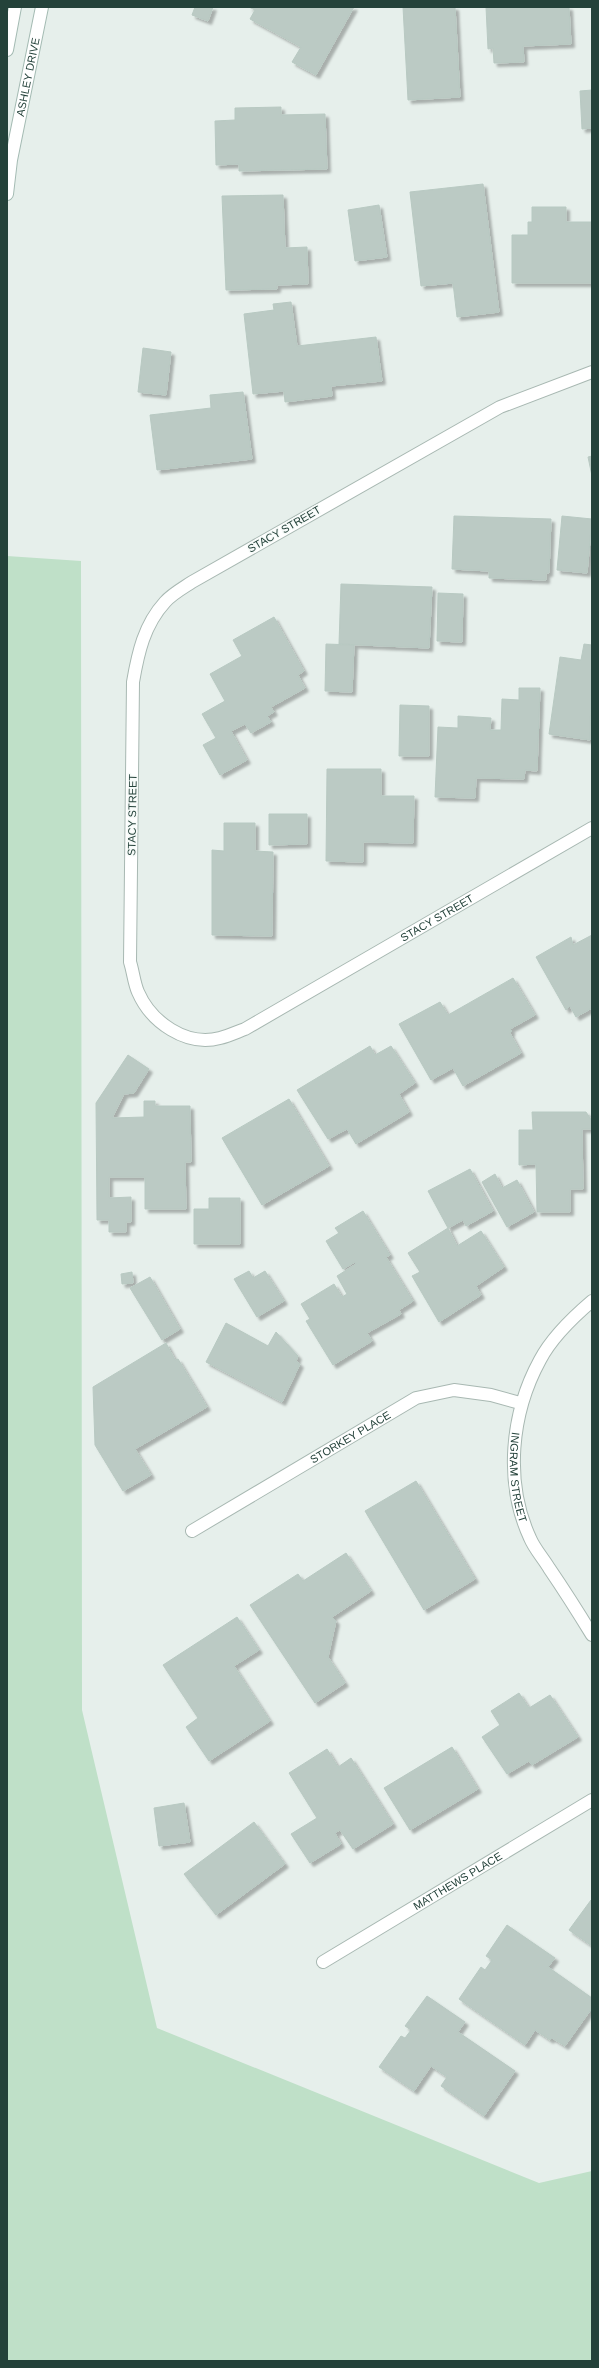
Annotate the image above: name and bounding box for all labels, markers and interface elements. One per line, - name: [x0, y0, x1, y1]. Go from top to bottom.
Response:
- street label: ASHLEY DRIVE: [14, 37, 42, 117]
- street label: STACY STREET: [245, 503, 323, 555]
- street label: STACY STREET: [125, 774, 139, 856]
- street label: STACY STREET: [398, 892, 476, 944]
- street label: STORKEY PLACE: [308, 1409, 393, 1466]
- street label: INGRAM STREET: [508, 1432, 529, 1524]
- street label: MATTHEWS PLACE: [411, 1850, 504, 1912]

